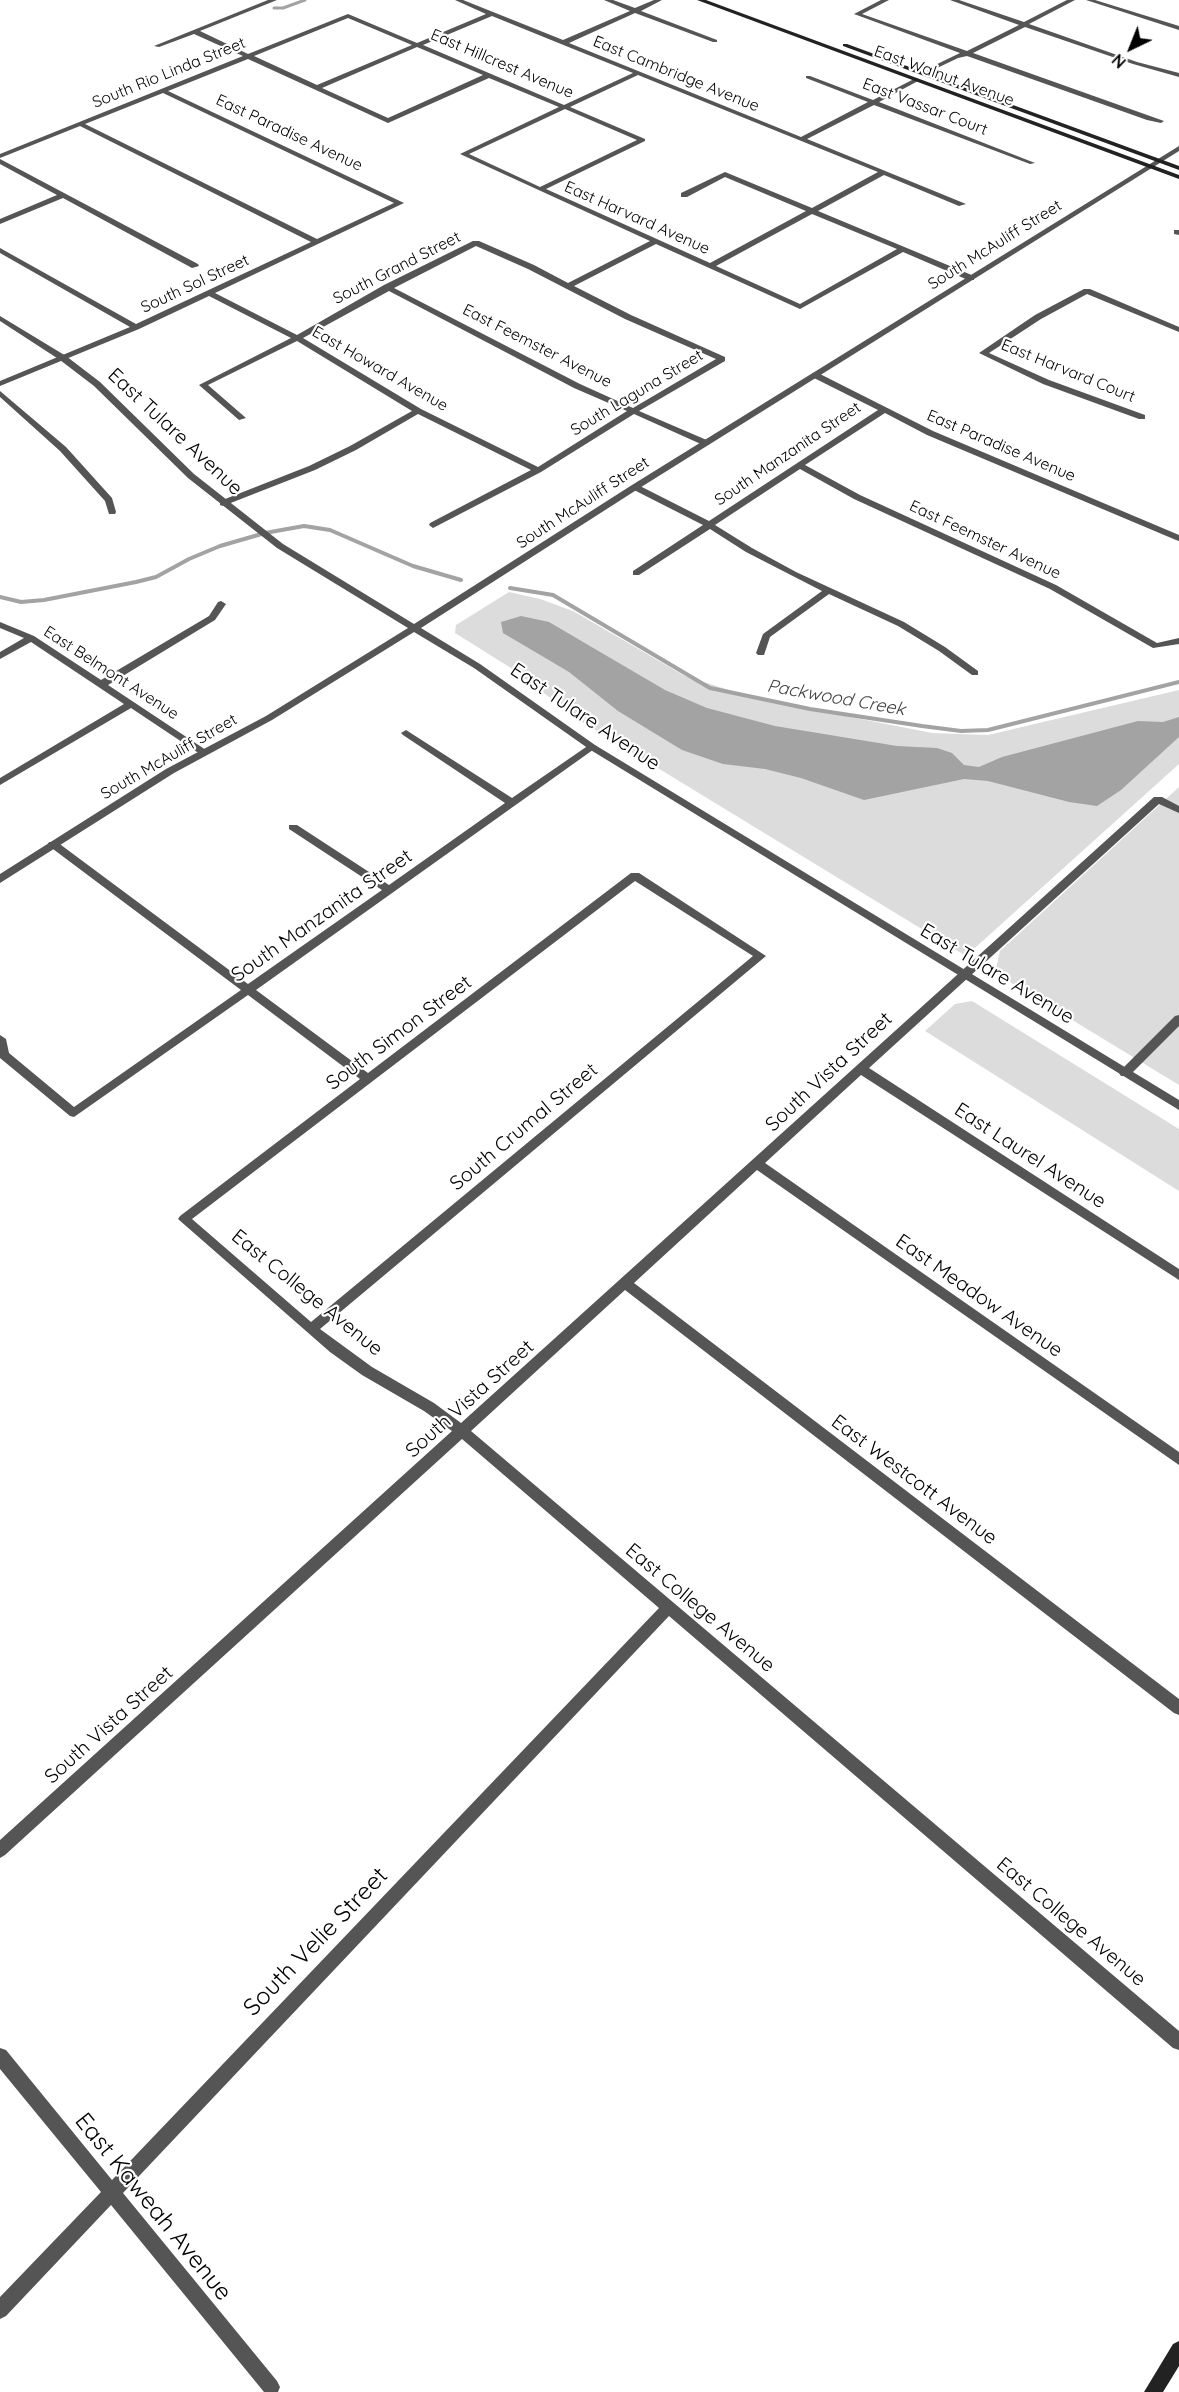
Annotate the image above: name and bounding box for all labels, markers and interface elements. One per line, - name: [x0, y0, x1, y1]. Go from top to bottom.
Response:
- north arrow: [1101, 18, 1161, 78]
- street label: East Hillcrest Avenue: [428, 25, 576, 103]
- street label: East Cambridge Avenue: [590, 32, 762, 116]
- street label: South Rio Linda Street: [90, 33, 248, 113]
- street label: East Walnut Avenue: [871, 42, 1017, 110]
- text: N: [1108, 50, 1130, 72]
- street label: East Vassar Court: [860, 74, 990, 140]
- street label: East Paradise Avenue: [213, 91, 365, 175]
- street label: East Harvard Avenue: [561, 177, 713, 259]
- street label: South McAuliff Street: [925, 196, 1065, 294]
- street label: South Grand Street: [330, 228, 464, 308]
- street label: South Sol Street: [138, 251, 252, 317]
- street label: East Feemster Avenue: [459, 300, 615, 392]
- street label: East Howard Avenue: [309, 322, 451, 416]
- street label: East Harvard Court: [998, 335, 1138, 407]
- street label: South Laguna Street: [567, 346, 707, 440]
- street label: East Tulare Avenue: [103, 363, 247, 501]
- street label: South Manzanita Street: [711, 398, 865, 510]
- street label: East Paradise Avenue: [924, 406, 1078, 486]
- street label: South McAuliff Street: [513, 453, 653, 553]
- street label: East Feemster Avenue: [906, 496, 1064, 584]
- street label: East Belmont Avenue: [40, 622, 182, 724]
- street label: East Tulare Avenue: [506, 658, 664, 776]
- water label: Packwood Creek: [765, 675, 907, 721]
- street label: South McAuliff Street: [97, 710, 241, 804]
- street label: South Manzanita Street: [227, 844, 417, 988]
- street label: East Tulare Avenue: [916, 919, 1078, 1029]
- street label: South Simon Street: [322, 971, 476, 1095]
- street label: South Vista Street: [761, 1007, 897, 1137]
- street label: South Crumal Street: [445, 1058, 603, 1196]
- street label: East Laurel Avenue: [950, 1098, 1110, 1214]
- street label: East College Avenue: [227, 1225, 387, 1361]
- street label: East Meadow Avenue: [891, 1229, 1067, 1363]
- street label: South Vista Street: [401, 1335, 539, 1463]
- street label: East Westcott Avenue: [826, 1410, 1002, 1550]
- street label: East College Avenue: [620, 1538, 780, 1678]
- street label: South Vista Street: [40, 1661, 178, 1789]
- street label: East College Avenue: [991, 1852, 1151, 1992]
- street label: South Velie Street: [238, 1862, 394, 2022]
- street label: East Kaweah Avenue: [68, 2107, 238, 2307]

